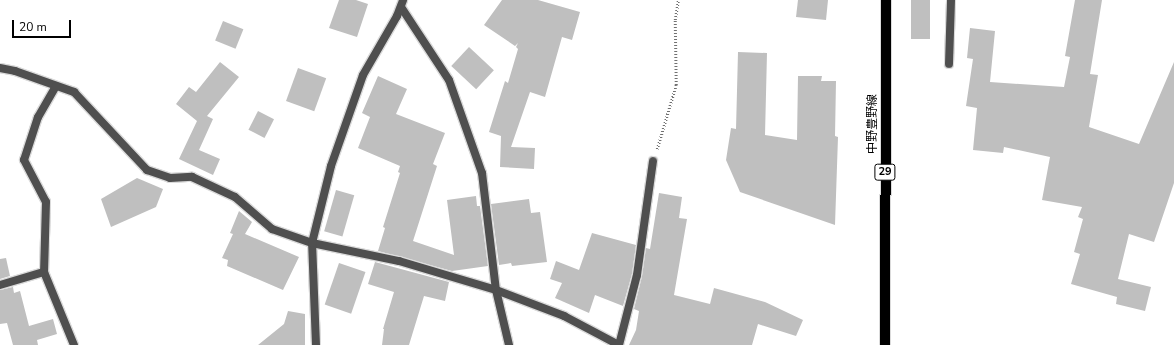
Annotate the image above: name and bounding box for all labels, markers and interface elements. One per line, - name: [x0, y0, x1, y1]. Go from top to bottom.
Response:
- scale bar: [14, 12, 73, 38]
- text: 20 m: [19, 19, 47, 35]
- street label: 中野豊野線: [866, 94, 880, 154]
- road number: 29: [874, 163, 896, 181]

